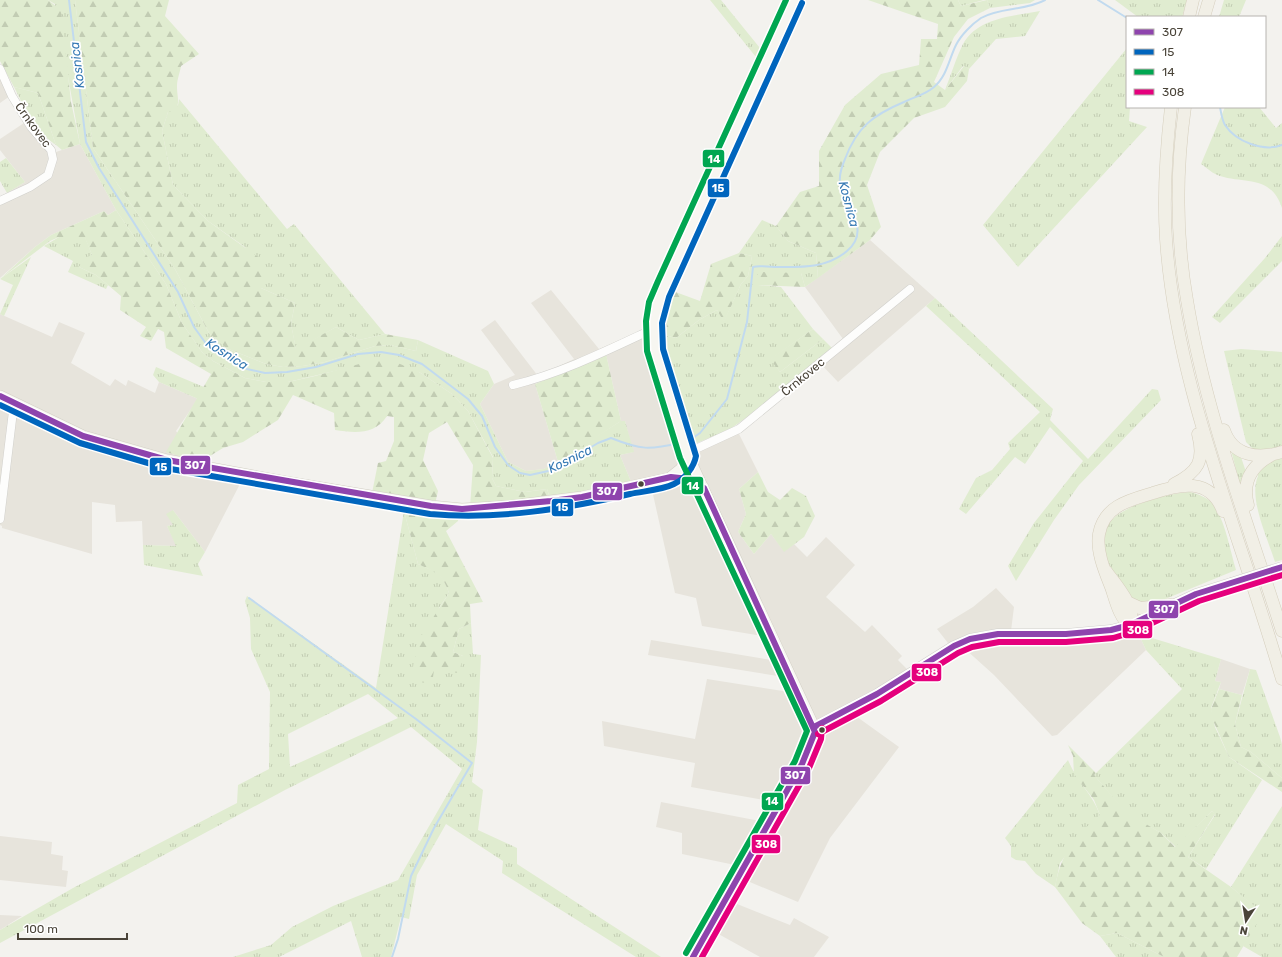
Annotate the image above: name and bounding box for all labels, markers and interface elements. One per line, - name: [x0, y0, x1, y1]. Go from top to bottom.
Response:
- legend: [1126, 16, 1266, 108]
- text: 307: [1162, 25, 1183, 39]
- water label: Kosnica: [67, 40, 87, 89]
- text: 15: [1162, 45, 1174, 59]
- text: 14: [1162, 65, 1175, 79]
- text: 308: [1162, 85, 1184, 99]
- street label: Črnkovec: [12, 100, 54, 151]
- line badge: 14: [702, 149, 725, 168]
- text: 14: [708, 153, 721, 166]
- line badge: 15: [707, 178, 730, 198]
- water label: Kosnica: [836, 179, 862, 229]
- text: 15: [712, 182, 724, 195]
- water label: Kosnica: [203, 335, 251, 373]
- street label: Črnkovec: [779, 355, 828, 399]
- water label: Kosnica: [546, 442, 595, 476]
- line badge: 307: [180, 455, 211, 475]
- line badge: 15: [149, 457, 172, 476]
- text: 307: [184, 459, 206, 472]
- text: 15: [155, 461, 167, 474]
- line badge: 14: [681, 476, 704, 495]
- unlabelled marker: [636, 479, 646, 489]
- text: 14: [687, 480, 700, 493]
- line badge: 307: [592, 482, 623, 501]
- text: 307: [596, 485, 618, 498]
- line badge: 15: [551, 498, 574, 517]
- text: 15: [556, 501, 568, 514]
- line badge: 307: [1148, 600, 1179, 619]
- text: 307: [1153, 603, 1175, 616]
- line badge: 308: [1122, 620, 1153, 639]
- text: 308: [1127, 624, 1149, 637]
- line badge: 308: [911, 663, 942, 682]
- text: 308: [916, 666, 938, 679]
- unlabelled marker: [817, 725, 827, 735]
- line badge: 307: [780, 766, 811, 785]
- text: 307: [784, 769, 806, 782]
- line badge: 14: [761, 792, 784, 811]
- text: 14: [766, 795, 779, 808]
- line badge: 308: [751, 834, 781, 854]
- text: 308: [755, 838, 777, 851]
- north arrow: [1226, 901, 1266, 941]
- scale bar: [18, 915, 127, 941]
- text: 100 m: [24, 922, 58, 936]
- text: N: [1239, 923, 1249, 937]

